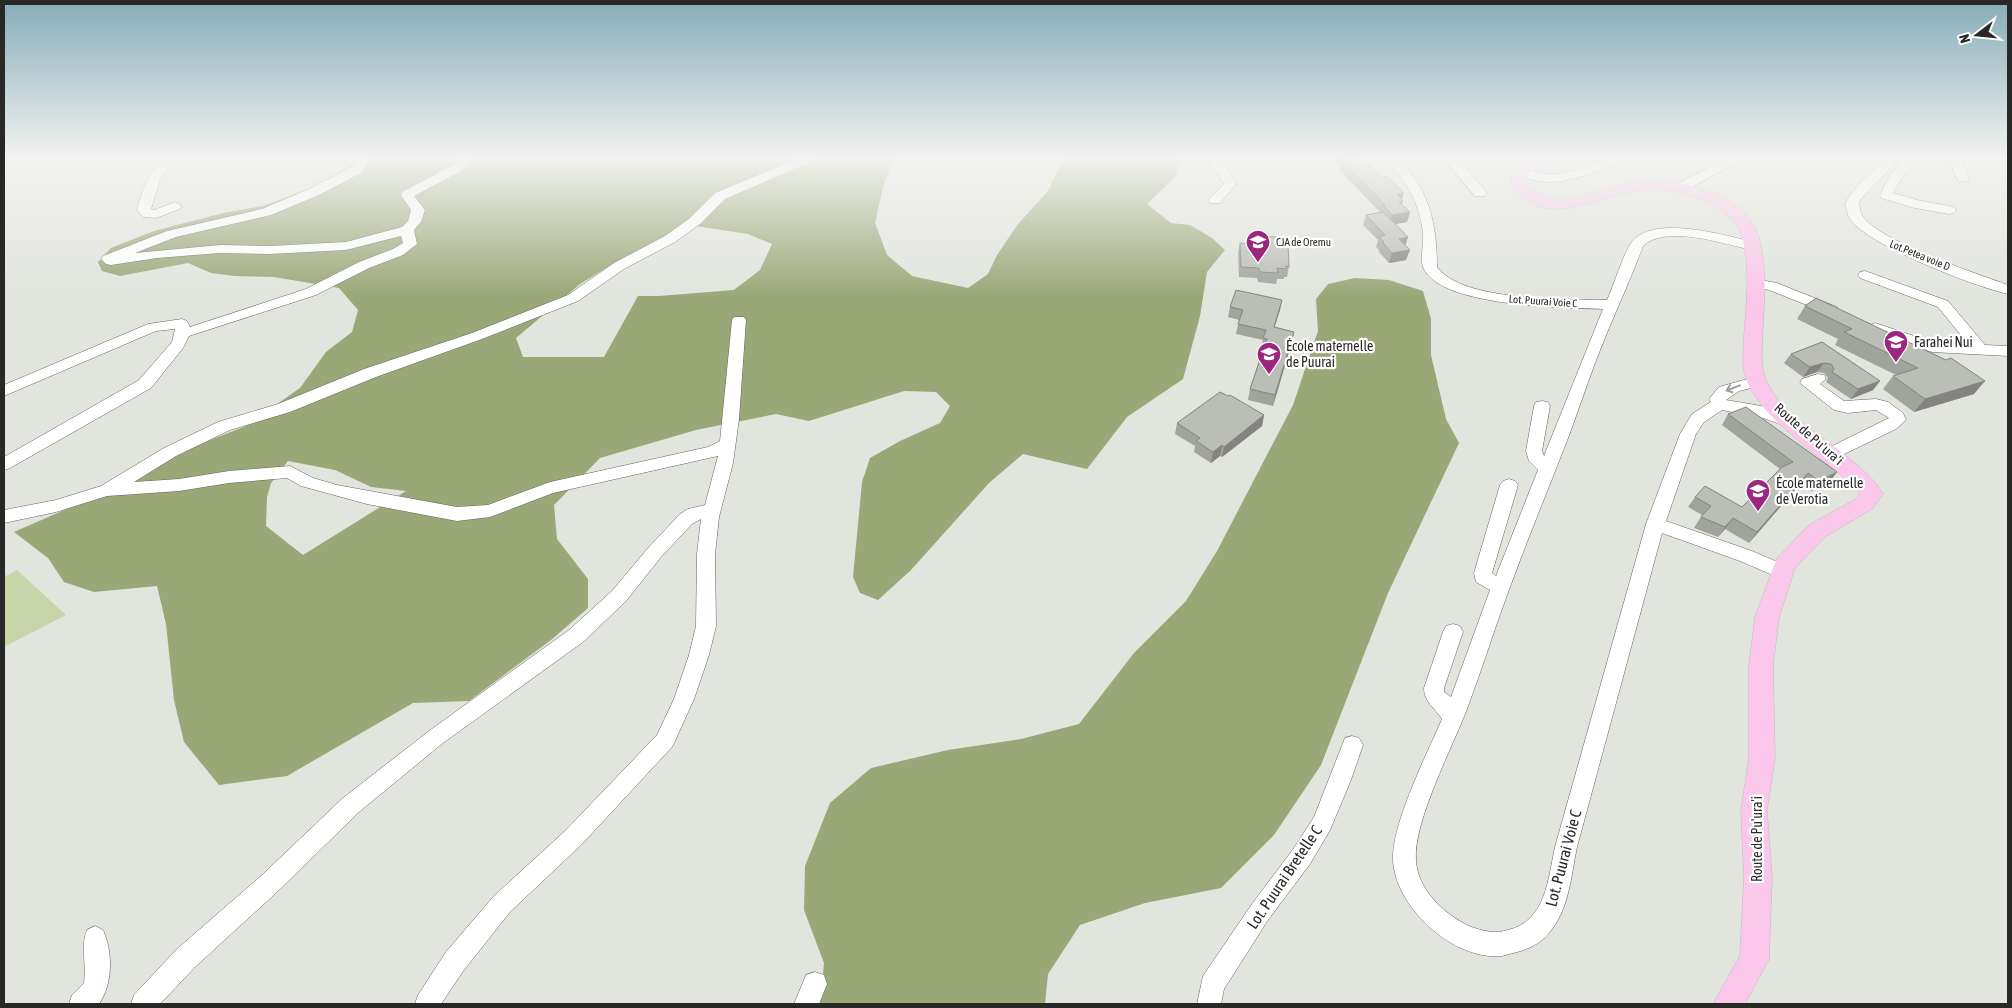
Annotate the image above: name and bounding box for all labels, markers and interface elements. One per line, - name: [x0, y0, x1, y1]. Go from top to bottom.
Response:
- north arrow: [1952, 10, 2002, 60]
- text: N: [1956, 32, 1973, 45]
- school or university icon: CJA de Oremu: [1245, 229, 1271, 263]
- place label: CJA de Oremu: [1276, 236, 1331, 248]
- street label: Lot.Petea voie D: [1888, 237, 1952, 273]
- street label: Lot. Puurai Voie C: [1508, 293, 1578, 309]
- school or university icon: Farahei Nui: [1883, 329, 1909, 363]
- place label: Farahei Nui: [1914, 334, 1973, 350]
- place label: École maternelle de Puurai: [1286, 338, 1373, 370]
- school or university icon: École maternelle de Puurai: [1256, 341, 1282, 375]
- one-way arrow: [1726, 384, 1742, 393]
- street label: Route de Pu'ura'i: [1771, 400, 1847, 468]
- place label: École maternelle de Verotia: [1776, 475, 1863, 507]
- school or university icon: École maternelle de Verotia: [1745, 478, 1771, 512]
- street label: Route de Pu'ura'i: [1749, 796, 1765, 882]
- street label: Lot. Puurai Voie C: [1541, 808, 1585, 908]
- street label: Lot. Puurai Bretelle C: [1243, 822, 1325, 932]

